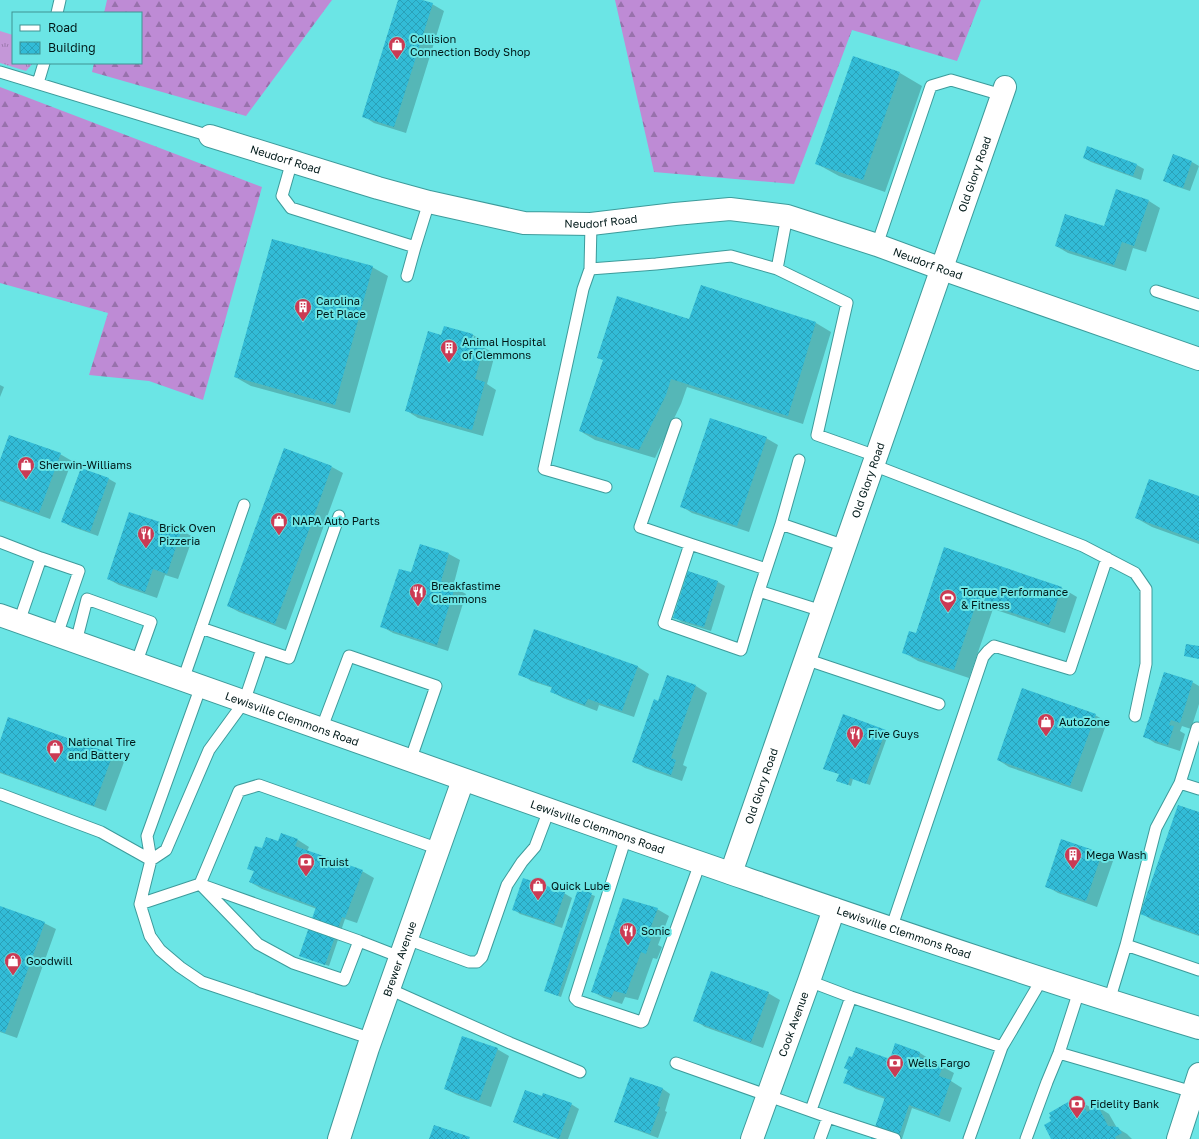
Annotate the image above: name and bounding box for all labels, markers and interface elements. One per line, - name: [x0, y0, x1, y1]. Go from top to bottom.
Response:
- legend: [12, 12, 142, 64]
- text: Road: [48, 20, 77, 35]
- place label: Collision Connection Body Shop: [410, 32, 530, 58]
- shop icon: Collision Connection Body Shop: [387, 35, 407, 60]
- text: Building: [48, 40, 96, 55]
- street label: Old Glory Road: [955, 134, 993, 214]
- street label: Neudorf Road: [249, 142, 322, 176]
- street label: Neudorf Road: [564, 212, 638, 230]
- street label: Neudorf Road: [891, 245, 964, 282]
- place label: Carolina Pet Place: [316, 294, 366, 320]
- building icon: Carolina Pet Place: [293, 297, 313, 322]
- place label: Animal Hospital of Clemmons: [462, 335, 546, 361]
- building icon: Animal Hospital of Clemmons: [439, 338, 459, 363]
- street label: Old Glory Road: [848, 440, 887, 520]
- shop icon: Sherwin-Williams: [16, 455, 36, 480]
- place label: Sherwin-Williams: [39, 458, 132, 471]
- shop icon: NAPA Auto Parts: [269, 511, 289, 536]
- place label: NAPA Auto Parts: [292, 514, 380, 527]
- place label: Brick Oven Pizzeria: [159, 521, 216, 547]
- restaurant icon: Brick Oven Pizzeria: [136, 524, 156, 549]
- place label: Breakfastime Clemmons: [431, 579, 501, 605]
- restaurant icon: Breakfastime Clemmons: [408, 582, 428, 607]
- place label: Torque Performance & Fitness: [961, 585, 1068, 611]
- sports icon: Torque Performance & Fitness: [938, 588, 958, 613]
- street label: Lewisville Clemmons Road: [224, 689, 361, 748]
- shop icon: AutoZone: [1036, 712, 1056, 737]
- place label: AutoZone: [1059, 715, 1110, 728]
- restaurant icon: Five Guys: [845, 724, 865, 749]
- place label: Five Guys: [868, 727, 919, 740]
- place label: National Tire and Battery: [68, 735, 136, 761]
- shop icon: National Tire and Battery: [45, 738, 65, 763]
- street label: Old Glory Road: [742, 746, 780, 826]
- street label: Lewisville Clemmons Road: [529, 797, 666, 856]
- building icon: Mega Wash: [1063, 845, 1083, 870]
- place label: Mega Wash: [1086, 848, 1147, 861]
- bank icon: Truist: [296, 852, 316, 877]
- place label: Truist: [319, 855, 349, 868]
- shop icon: Quick Lube: [528, 876, 548, 901]
- place label: Quick Lube: [551, 879, 610, 892]
- street label: Lewisville Clemmons Road: [835, 903, 973, 961]
- street label: Brewer Avenue: [380, 919, 418, 998]
- restaurant icon: Sonic: [618, 921, 638, 946]
- place label: Sonic: [641, 924, 670, 937]
- shop icon: Goodwill: [3, 951, 23, 976]
- place label: Goodwill: [26, 954, 73, 967]
- street label: Cook Avenue: [775, 990, 811, 1059]
- bank icon: Wells Fargo: [885, 1053, 905, 1078]
- place label: Wells Fargo: [908, 1056, 971, 1069]
- bank icon: Fidelity Bank: [1067, 1094, 1087, 1119]
- place label: Fidelity Bank: [1090, 1097, 1159, 1110]

